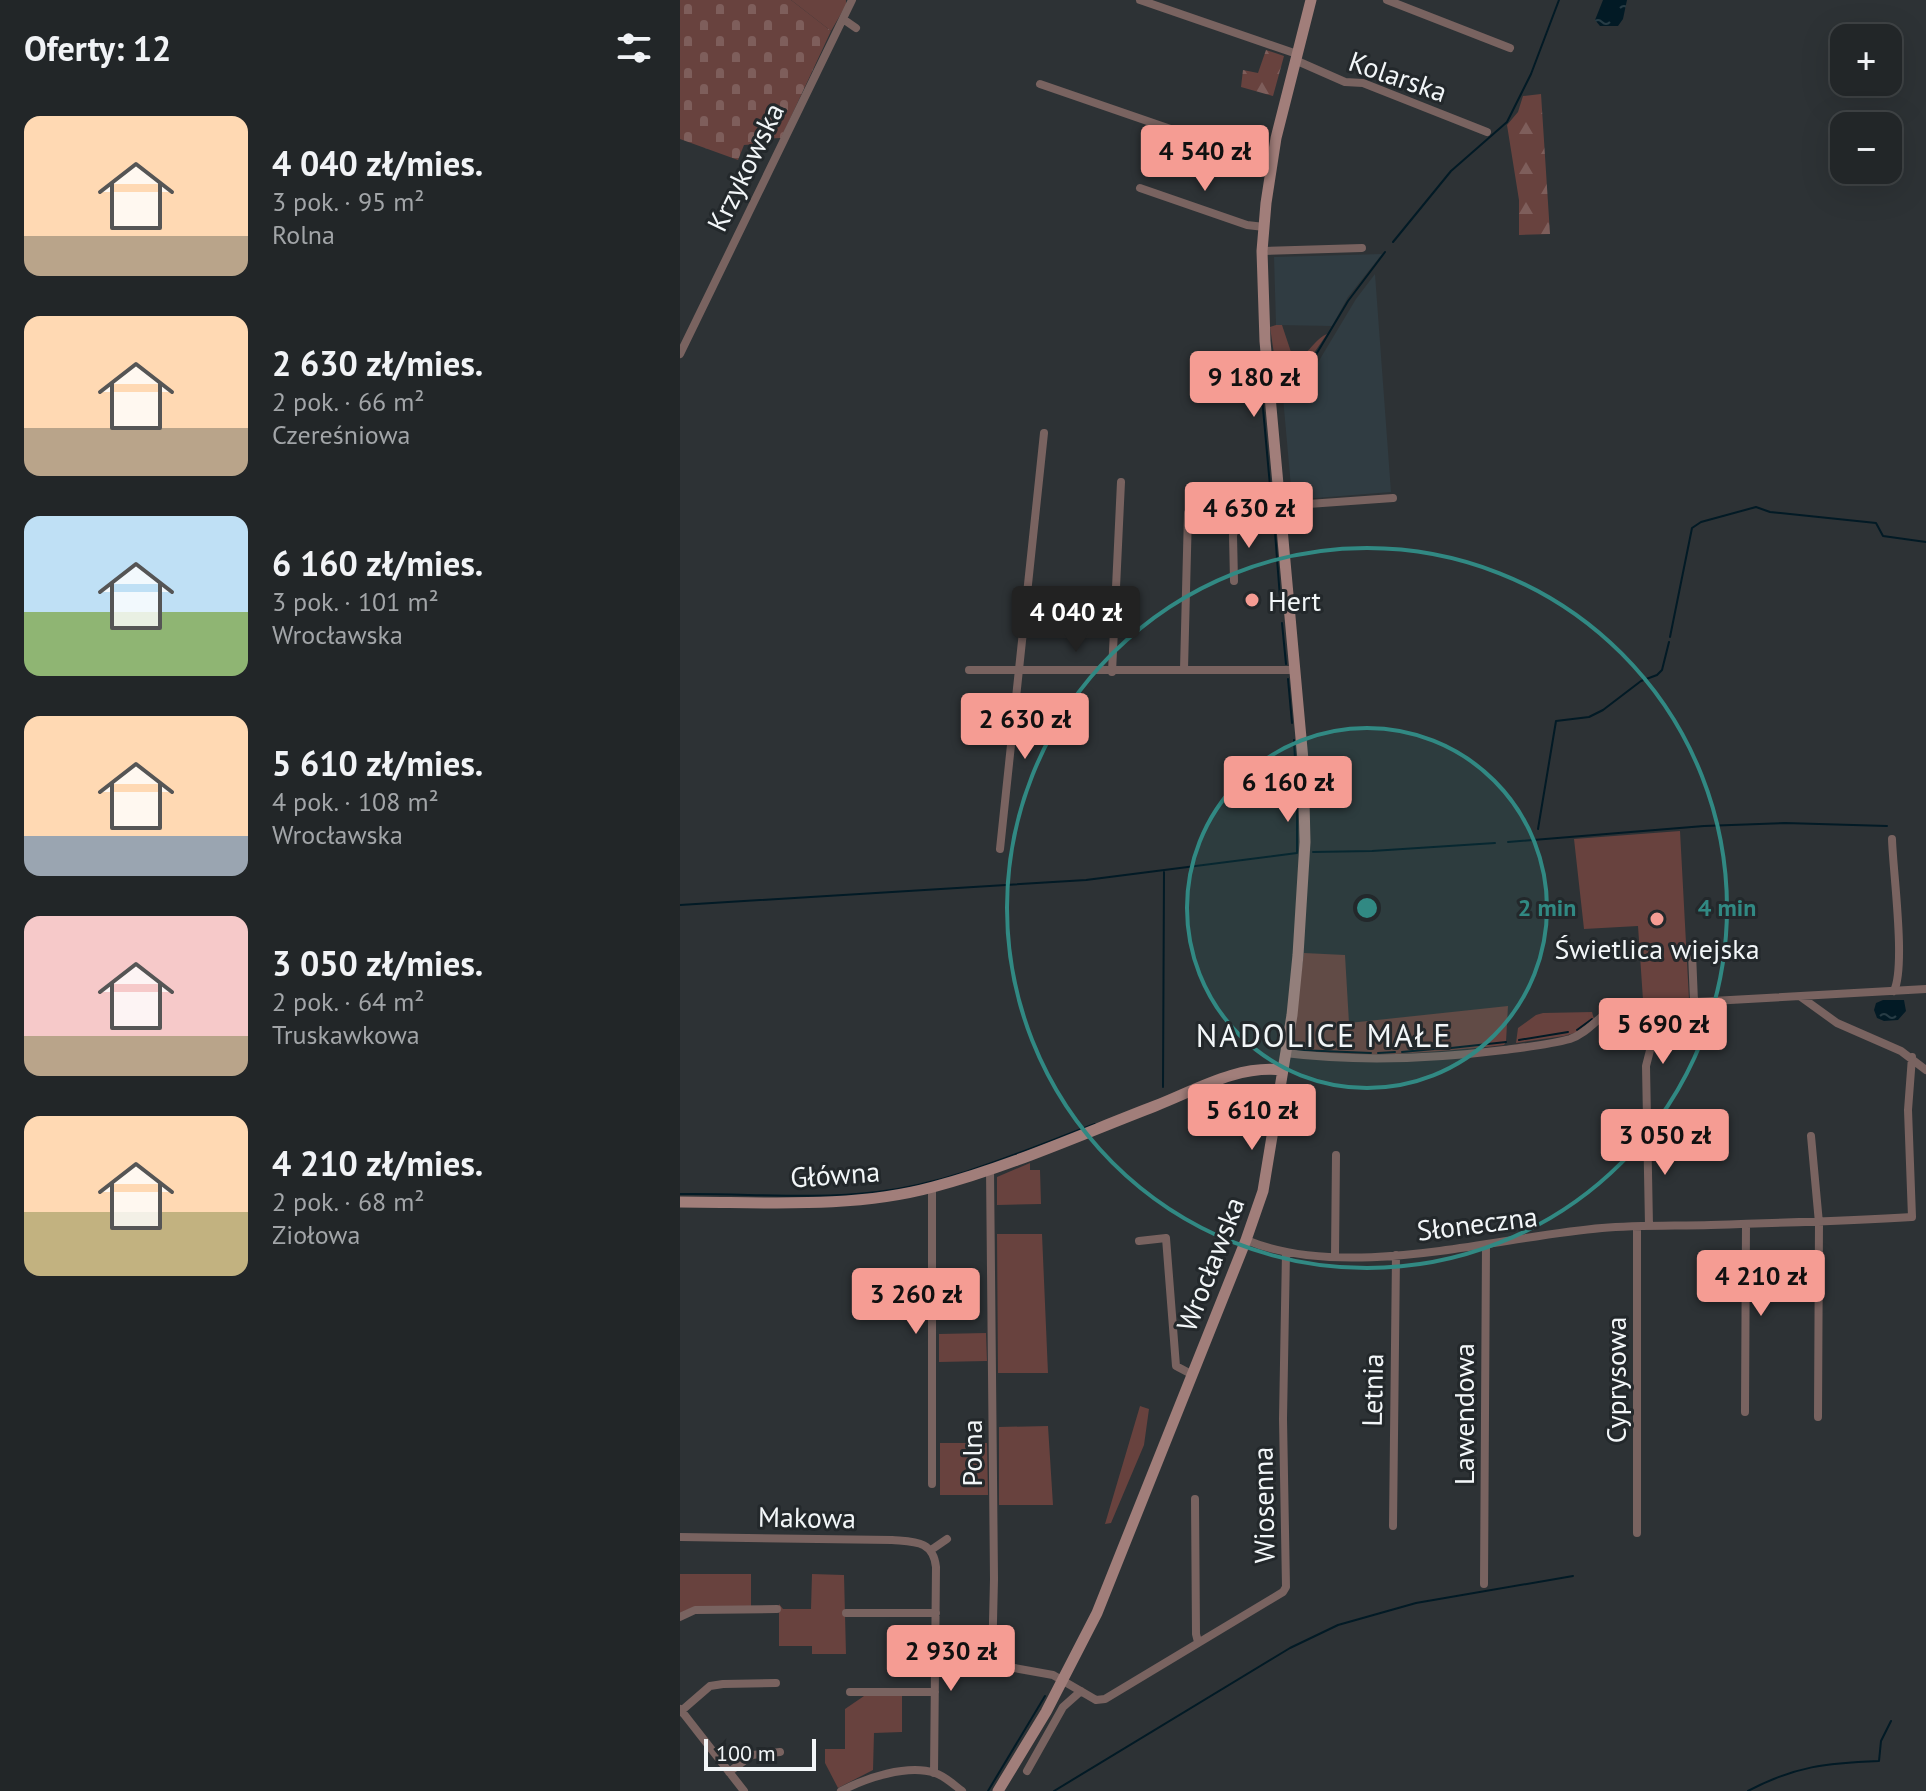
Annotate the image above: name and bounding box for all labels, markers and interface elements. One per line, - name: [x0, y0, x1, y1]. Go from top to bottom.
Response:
- map controls: [1830, 24, 1902, 184]
- button: +: [1830, 24, 1902, 96]
- text: Oferty: 12: [24, 26, 171, 70]
- icon: filters: [612, 26, 656, 70]
- street label: Kolarska: [1344, 42, 1452, 110]
- street label: Krzykowska: [698, 97, 792, 237]
- button: −: [1830, 112, 1902, 184]
- pin: 4 540 zł: [1122, 125, 1288, 193]
- text: 4 540 zł: [1159, 134, 1251, 167]
- text: 4 040 zł/mies.: [272, 141, 483, 185]
- icon: home: [88, 148, 184, 244]
- text: 3 pok. · 95 m²: [272, 185, 425, 218]
- text: Rolna: [272, 218, 335, 251]
- text: 2 630 zł/mies.: [272, 341, 483, 385]
- icon: home: [88, 348, 184, 444]
- pin: 9 180 zł: [1171, 351, 1337, 419]
- text: 9 180 zł: [1208, 360, 1300, 393]
- text: 2 pok. · 66 m²: [272, 385, 425, 418]
- text: Czereśniowa: [272, 418, 411, 451]
- pin: 4 630 zł: [1166, 482, 1332, 550]
- text: 4 630 zł: [1203, 491, 1295, 524]
- text: 6 160 zł/mies.: [272, 541, 483, 585]
- icon: home: [88, 548, 184, 644]
- place label: Hert: [1268, 582, 1321, 619]
- text: 3 pok. · 101 m²: [272, 585, 439, 618]
- pin: 4 040 zł: [993, 586, 1159, 654]
- marker: Hert: [1243, 591, 1261, 609]
- text: 4 040 zł: [1030, 595, 1122, 628]
- text: Wrocławska: [272, 618, 403, 651]
- pin: 2 630 zł: [942, 693, 1108, 761]
- text: 2 630 zł: [979, 702, 1071, 735]
- text: 5 610 zł/mies.: [272, 741, 483, 785]
- icon: home: [88, 748, 184, 844]
- pin: 6 160 zł: [1205, 756, 1371, 824]
- text: 6 160 zł: [1242, 765, 1334, 798]
- text: 4 pok. · 108 m²: [272, 785, 439, 818]
- text: Wrocławska: [272, 818, 403, 851]
- text: 2 min: [1518, 892, 1576, 923]
- text: 4 min: [1698, 892, 1756, 923]
- centre of rings: [1353, 894, 1381, 922]
- marker: Świetlica wiejska: [1648, 910, 1666, 928]
- place label: Świetlica wiejska: [1554, 930, 1760, 967]
- text: 3 050 zł/mies.: [272, 941, 483, 985]
- icon: home: [88, 948, 184, 1044]
- text: 2 pok. · 64 m²: [272, 985, 425, 1018]
- pin: 5 690 zł: [1580, 998, 1746, 1066]
- text: 5 690 zł: [1617, 1007, 1709, 1040]
- district label: NADOLICE MAŁE: [1196, 1014, 1452, 1056]
- text: Truskawkowa: [272, 1018, 420, 1051]
- pin: 5 610 zł: [1169, 1084, 1335, 1152]
- text: 5 610 zł: [1206, 1093, 1298, 1126]
- pin: 3 050 zł: [1582, 1109, 1748, 1177]
- text: 3 050 zł: [1619, 1118, 1711, 1151]
- text: 4 210 zł/mies.: [272, 1141, 483, 1185]
- icon: home: [88, 1148, 184, 1244]
- street label: Główna: [789, 1152, 881, 1196]
- text: 2 pok. · 68 m²: [272, 1185, 425, 1218]
- street label: Wrocławska: [1167, 1192, 1253, 1336]
- street label: Słoneczna: [1415, 1197, 1539, 1249]
- text: Ziołowa: [272, 1218, 360, 1251]
- pin: 4 210 zł: [1678, 1250, 1844, 1318]
- text: 4 210 zł: [1715, 1259, 1807, 1292]
- pin: 3 260 zł: [833, 1268, 999, 1336]
- text: 3 260 zł: [870, 1277, 962, 1310]
- street label: Cyprysowa: [1597, 1317, 1634, 1443]
- street label: Lawendowa: [1445, 1343, 1482, 1485]
- street label: Letnia: [1353, 1353, 1391, 1427]
- street label: Polna: [953, 1419, 990, 1487]
- street label: Wiosenna: [1243, 1447, 1283, 1563]
- street label: Makowa: [758, 1498, 856, 1536]
- pin: 2 930 zł: [868, 1625, 1034, 1693]
- text: 2 930 zł: [905, 1634, 997, 1667]
- scale bar: [704, 1735, 816, 1771]
- text: 100 m: [716, 1739, 776, 1767]

